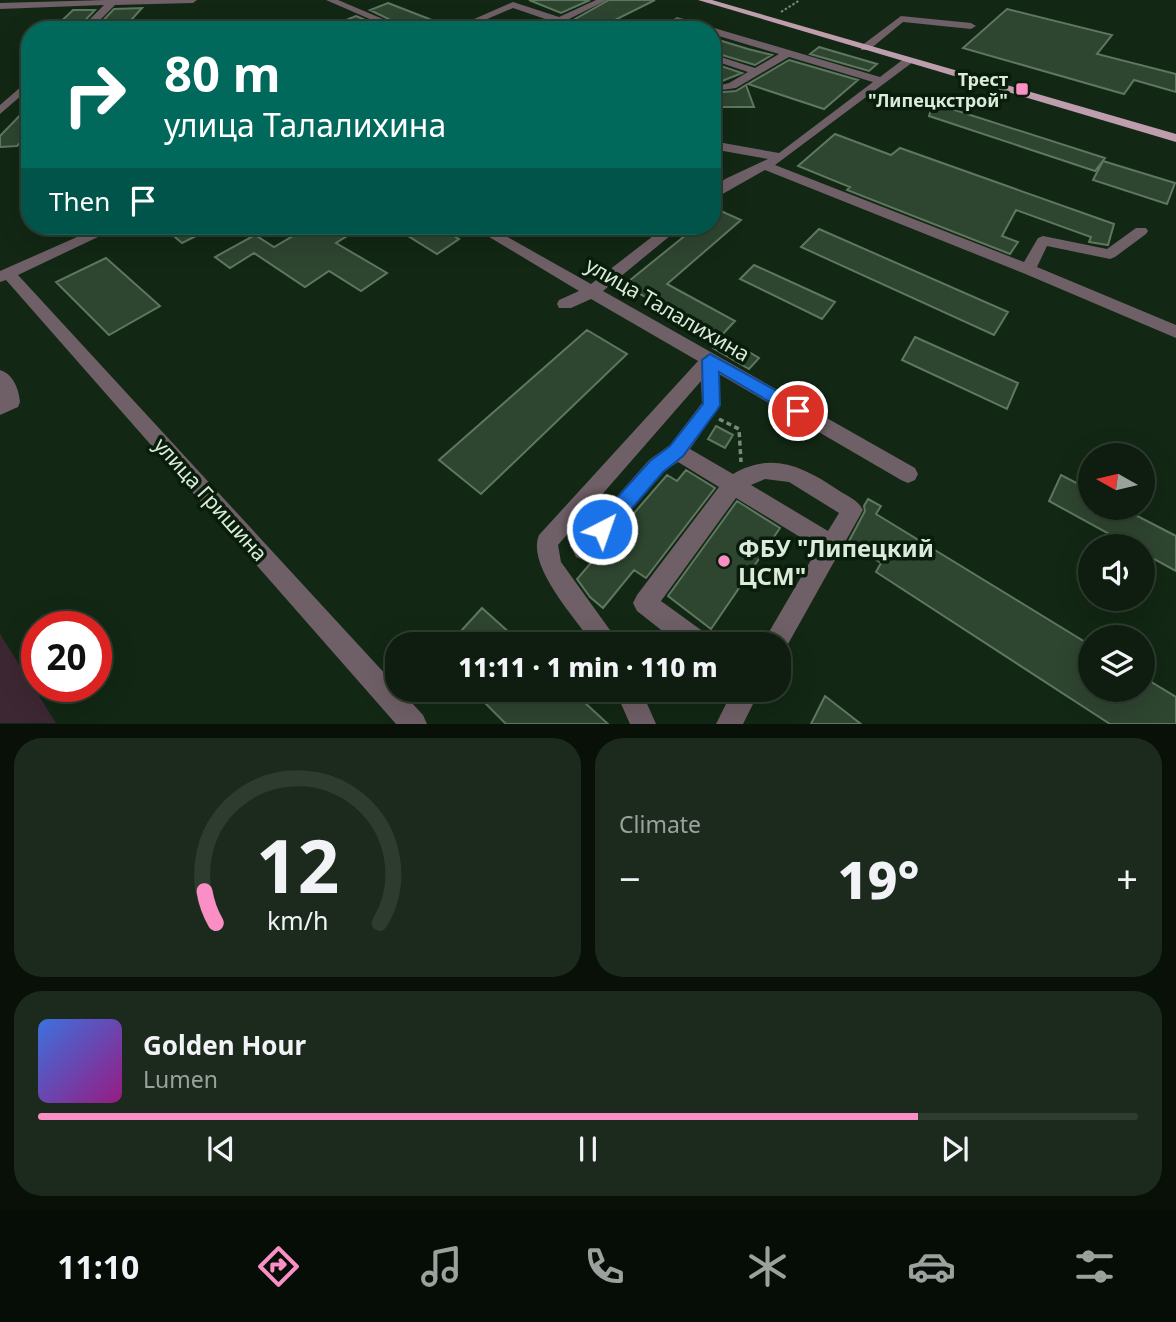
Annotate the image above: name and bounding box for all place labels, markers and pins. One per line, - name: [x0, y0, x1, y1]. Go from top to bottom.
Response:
- place label: Трест "Липецкстрой": [868, 67, 1008, 112]
- marker: Трест "Липецкстрой": [1014, 81, 1030, 97]
- pin: [768, 381, 828, 441]
- place label: ФБУ "Липецкий ЦСМ": [738, 531, 934, 592]
- marker: ФБУ "Липецкий ЦСМ": [716, 553, 732, 569]

